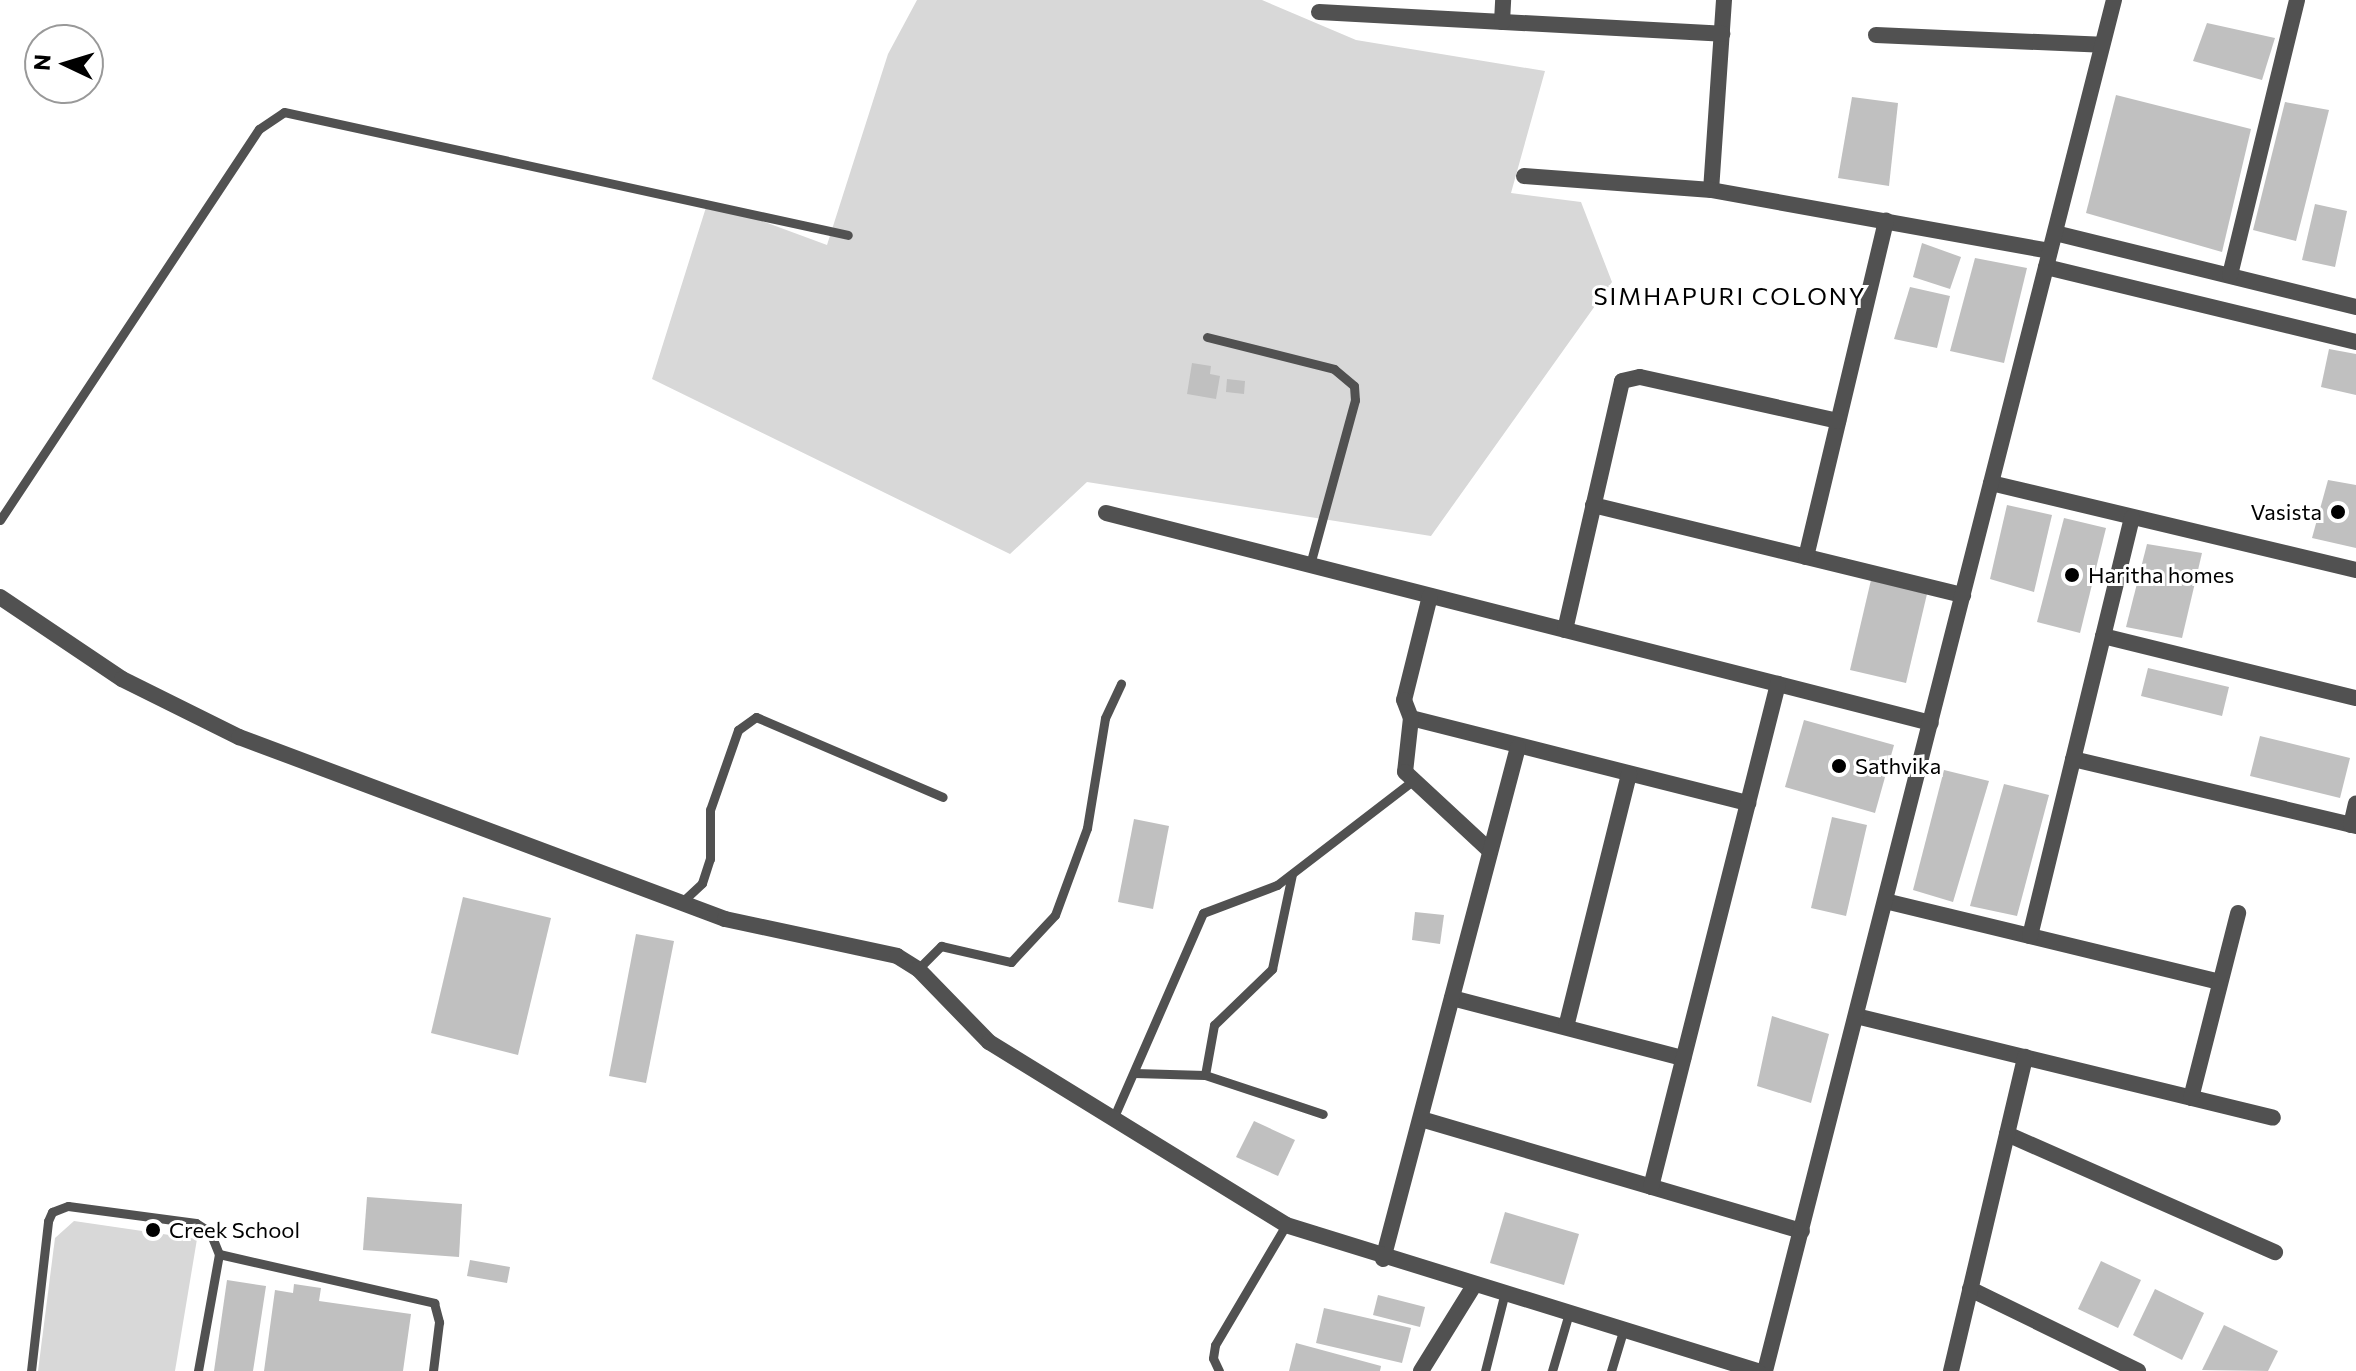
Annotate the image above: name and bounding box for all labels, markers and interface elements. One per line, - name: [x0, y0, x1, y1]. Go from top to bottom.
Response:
- north arrow: [24, 24, 104, 104]
- text: N: [28, 53, 56, 72]
- district label: SIMHAPURI COLONY: [1594, 282, 1866, 310]
- place label: Vasista: [2250, 499, 2322, 525]
- marker: Vasista: [2329, 503, 2347, 521]
- place label: Haritha homes: [2088, 562, 2234, 588]
- marker: Haritha homes: [2063, 566, 2081, 584]
- place label: Sathvika: [1855, 753, 1941, 779]
- marker: Sathvika: [1830, 757, 1848, 775]
- place label: Creek School: [169, 1217, 300, 1243]
- marker: Creek School: [144, 1221, 162, 1239]

